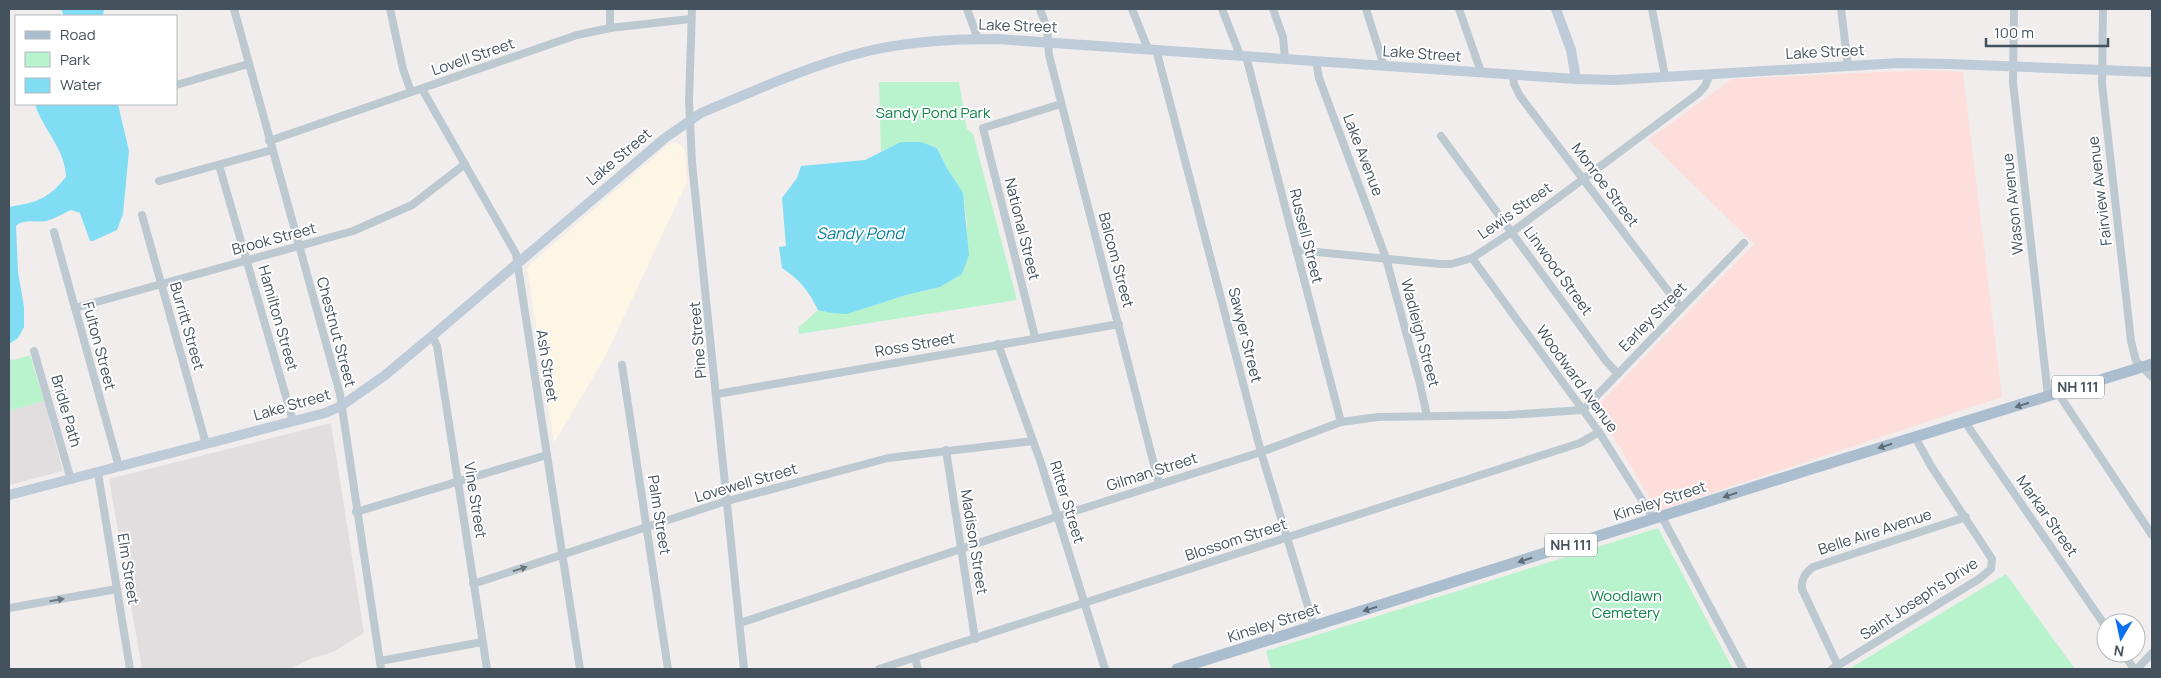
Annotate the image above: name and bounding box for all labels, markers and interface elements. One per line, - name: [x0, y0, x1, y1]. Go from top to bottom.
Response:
- street label: Lake Street: [978, 14, 1058, 37]
- legend: [15, 15, 178, 105]
- scale bar: [1986, 15, 2108, 47]
- text: 100 m: [1994, 22, 2034, 43]
- text: Road: [60, 24, 96, 45]
- street label: Lovell Street: [429, 33, 517, 81]
- street label: Lake Street: [1785, 39, 1865, 64]
- street label: Lake Street: [1382, 40, 1462, 67]
- text: Park: [60, 49, 90, 70]
- text: Water: [60, 74, 102, 95]
- park label: Sandy Pond Park: [876, 102, 991, 123]
- street label: Lake Avenue: [1338, 111, 1389, 199]
- street label: Lake Street: [582, 123, 656, 190]
- street label: Fairview Avenue: [2082, 135, 2117, 247]
- street label: Monroe Street: [1567, 138, 1644, 231]
- street label: Wason Avenue: [1997, 152, 2028, 256]
- street label: National Street: [1000, 175, 1045, 282]
- street label: Lewis Street: [1473, 177, 1556, 244]
- street label: Russell Street: [1285, 186, 1328, 285]
- street label: Balcom Street: [1094, 210, 1139, 310]
- street label: Brook Street: [229, 217, 318, 260]
- water label: Sandy Pond: [816, 222, 906, 244]
- street label: Linwood Street: [1519, 222, 1598, 319]
- street label: Hamilton Street: [253, 263, 304, 373]
- street label: Chestnut Street: [312, 274, 361, 389]
- street label: Wadleigh Street: [1396, 276, 1445, 389]
- street label: Earley Street: [1614, 277, 1691, 356]
- street label: Burritt Street: [165, 279, 210, 372]
- street label: Sawyer Street: [1223, 285, 1267, 385]
- street label: Fulton Street: [78, 299, 121, 392]
- street label: Pine Street: [684, 301, 711, 379]
- street label: Woodward Avenue: [1531, 321, 1624, 437]
- street label: Ross Street: [873, 327, 957, 362]
- street label: Ash Street: [531, 328, 564, 404]
- street label: Bridle Path: [46, 372, 87, 450]
- road number: NH 111: [2052, 376, 2104, 398]
- street label: Lake Street: [251, 384, 333, 426]
- one-way arrow: [2015, 401, 2030, 409]
- one-way arrow: [1877, 443, 1892, 451]
- street label: Gilman Street: [1104, 447, 1200, 496]
- street label: Lovewell Street: [692, 458, 800, 507]
- street label: Ritter Street: [1045, 458, 1090, 546]
- street label: Vine Street: [459, 460, 492, 540]
- street label: Markar Street: [2012, 471, 2083, 560]
- street label: Palm Street: [643, 474, 676, 556]
- street label: Kinsley Street: [1611, 476, 1709, 525]
- street label: Madison Street: [956, 488, 993, 596]
- one-way arrow: [1722, 492, 1737, 499]
- street label: Belle Aire Avenue: [1815, 503, 1934, 560]
- street label: Blossom Street: [1182, 513, 1289, 566]
- street label: Elm Street: [113, 532, 144, 606]
- road number: NH 111: [1545, 534, 1597, 556]
- street label: Saint Joseph's Drive: [1856, 552, 1982, 645]
- one-way arrow: [1517, 556, 1532, 564]
- one-way arrow: [512, 564, 527, 572]
- park label: Woodlawn Cemetery: [1590, 585, 1662, 623]
- one-way arrow: [49, 595, 65, 603]
- street label: Kinsley Street: [1225, 598, 1323, 647]
- one-way arrow: [1362, 605, 1377, 613]
- north arrow: [2096, 613, 2146, 663]
- text: N: [2112, 641, 2125, 662]

